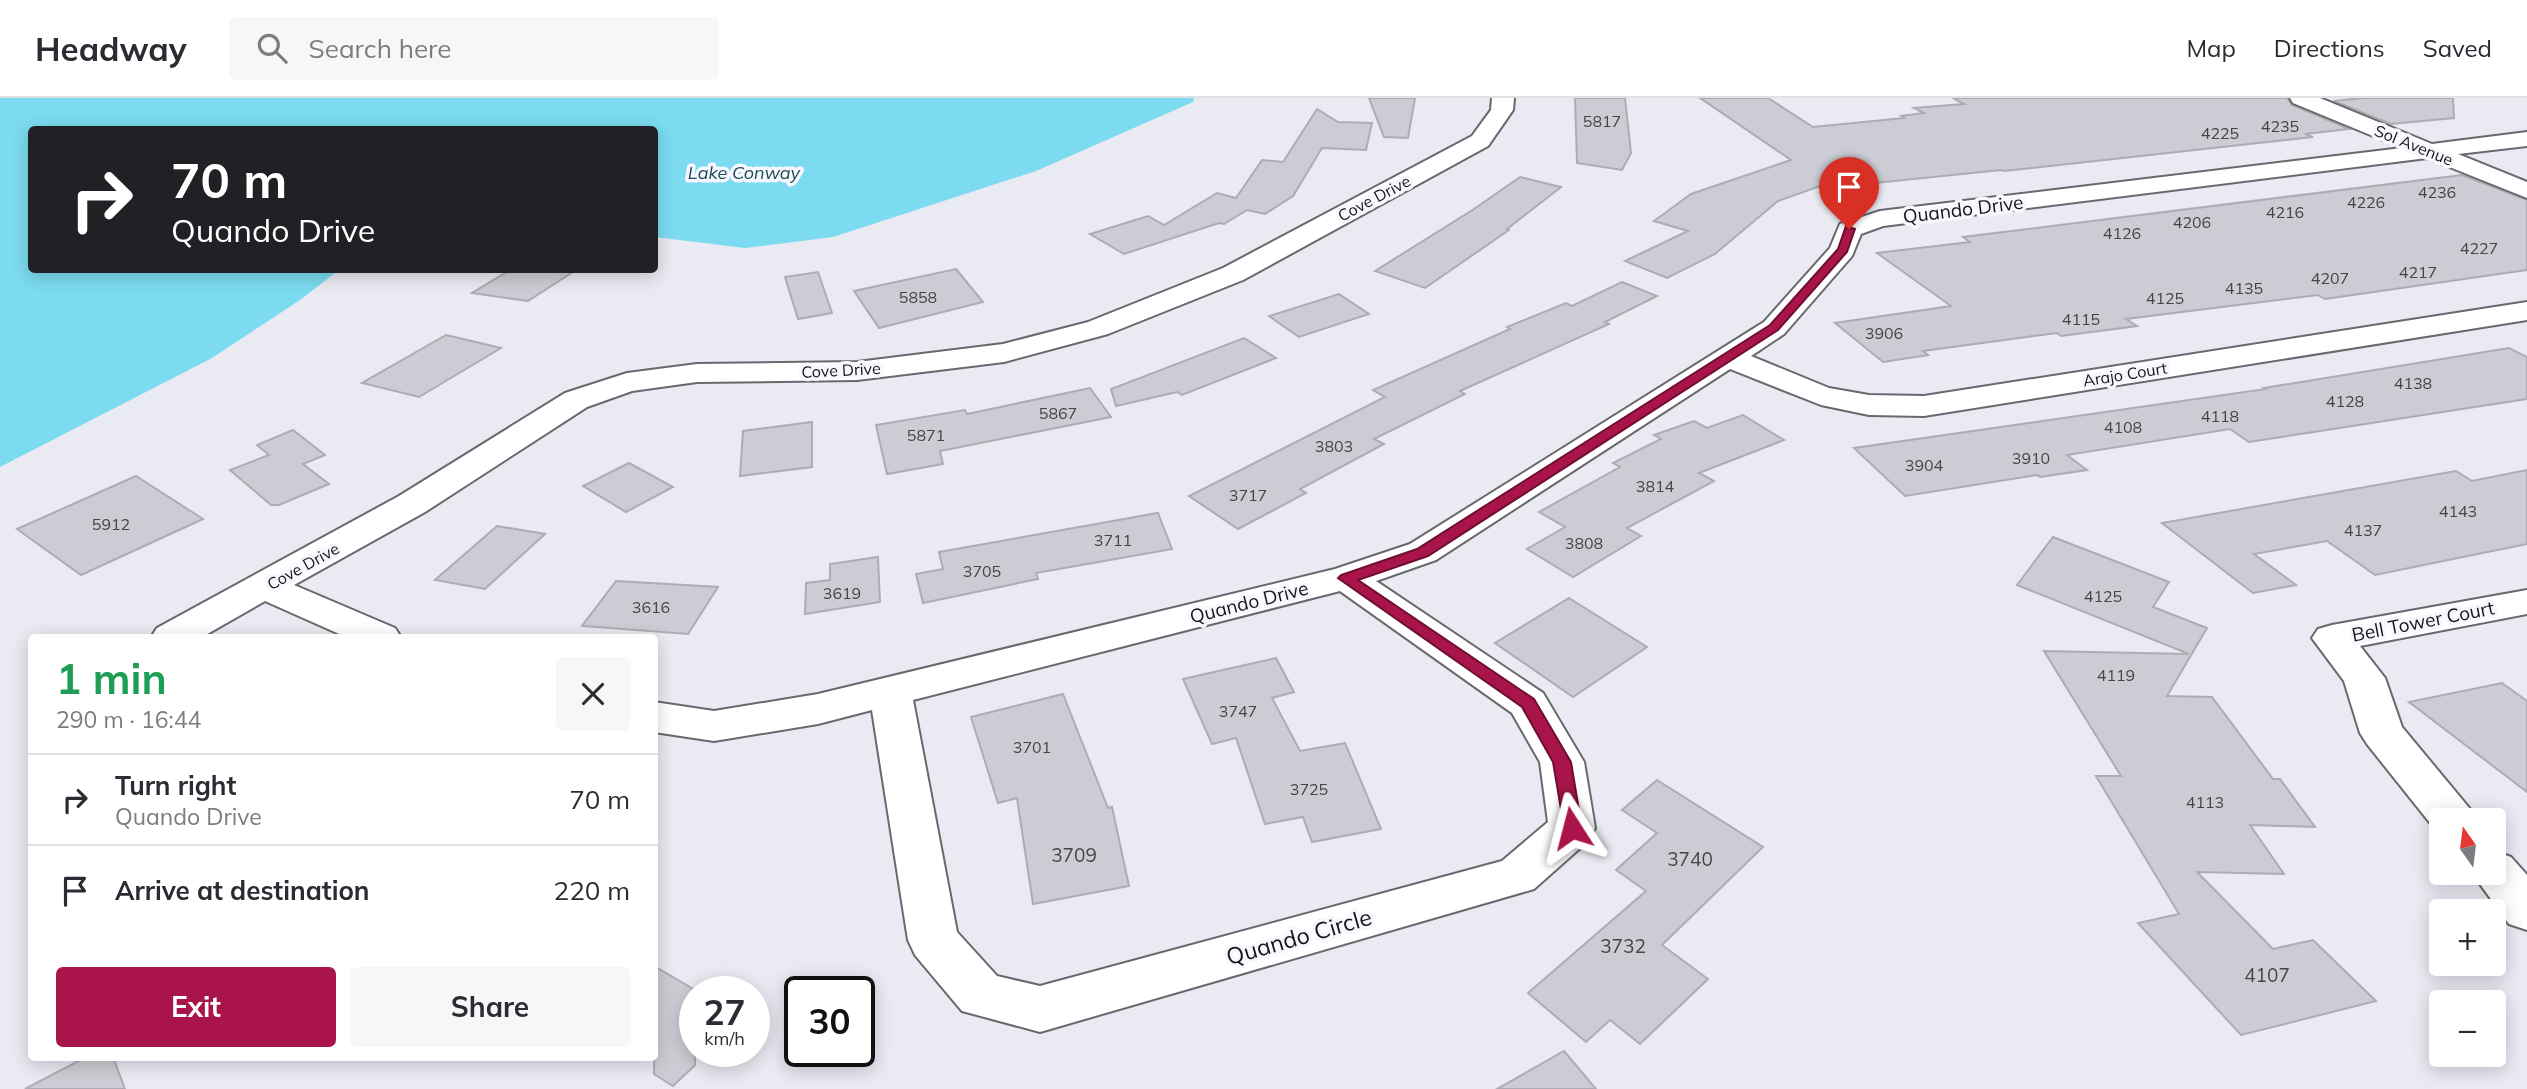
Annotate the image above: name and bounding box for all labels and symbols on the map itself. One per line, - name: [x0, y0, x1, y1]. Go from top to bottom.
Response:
- house number: 5817: [1583, 111, 1621, 131]
- house number: 4235: [2261, 116, 2299, 136]
- street label: Sol Avenue: [2372, 120, 2456, 170]
- house number: 4225: [2201, 123, 2239, 143]
- pin: [1819, 157, 1879, 229]
- water label: Lake Conway: [688, 161, 802, 184]
- street label: Cove Drive: [1334, 171, 1414, 225]
- house number: 4236: [2418, 182, 2456, 202]
- street label: Quando Drive: [1901, 190, 2025, 228]
- house number: 4226: [2347, 192, 2385, 212]
- house number: 4216: [2266, 202, 2304, 222]
- house number: 4206: [2173, 212, 2211, 232]
- house number: 4126: [2103, 223, 2141, 243]
- house number: 4227: [2460, 238, 2498, 258]
- house number: 4217: [2399, 262, 2437, 282]
- house number: 4207: [2311, 268, 2349, 288]
- house number: 4135: [2225, 278, 2263, 298]
- house number: 5858: [899, 287, 937, 307]
- house number: 4125: [2146, 288, 2184, 308]
- house number: 4115: [2062, 309, 2100, 329]
- house number: 3906: [1865, 323, 1903, 343]
- street label: Arajo Court: [2082, 357, 2169, 391]
- street label: Cove Drive: [801, 358, 881, 382]
- house number: 4138: [2394, 373, 2432, 393]
- house number: 4128: [2326, 391, 2364, 411]
- house number: 5867: [1039, 403, 1077, 423]
- house number: 4118: [2201, 406, 2239, 426]
- house number: 4108: [2104, 417, 2142, 437]
- house number: 5871: [907, 425, 945, 445]
- house number: 3803: [1315, 436, 1353, 456]
- house number: 3910: [2012, 448, 2050, 468]
- house number: 3904: [1905, 455, 1944, 475]
- house number: 3814: [1636, 476, 1675, 496]
- house number: 3717: [1229, 485, 1267, 505]
- house number: 4143: [2439, 501, 2477, 521]
- house number: 5912: [92, 514, 130, 534]
- house number: 4137: [2344, 520, 2382, 540]
- house number: 3711: [1094, 530, 1132, 550]
- house number: 3808: [1565, 533, 1603, 553]
- street label: Cove Drive: [263, 538, 343, 594]
- house number: 3705: [963, 561, 1001, 581]
- street label: Quando Drive: [1187, 576, 1311, 628]
- house number: 3619: [823, 583, 861, 603]
- house number: 4125: [2084, 586, 2122, 606]
- street label: Bell Tower Court: [2350, 595, 2497, 647]
- house number: 3616: [632, 597, 670, 617]
- house number: 4119: [2097, 665, 2135, 685]
- house number: 3747: [1219, 701, 1257, 721]
- house number: 3701: [1013, 737, 1051, 757]
- house number: 3725: [1290, 779, 1328, 799]
- position arrow: [1535, 791, 1609, 865]
- house number: 4113: [2186, 792, 2224, 812]
- north arrow: [2429, 808, 2506, 886]
- house number: 3709: [1051, 843, 1097, 867]
- house number: 3740: [1667, 847, 1713, 871]
- street label: Quando Circle: [1223, 902, 1375, 971]
- house number: 3732: [1600, 934, 1646, 958]
- house number: 4107: [2244, 963, 2290, 987]
- speed limit sign: 30: [784, 976, 875, 1067]

